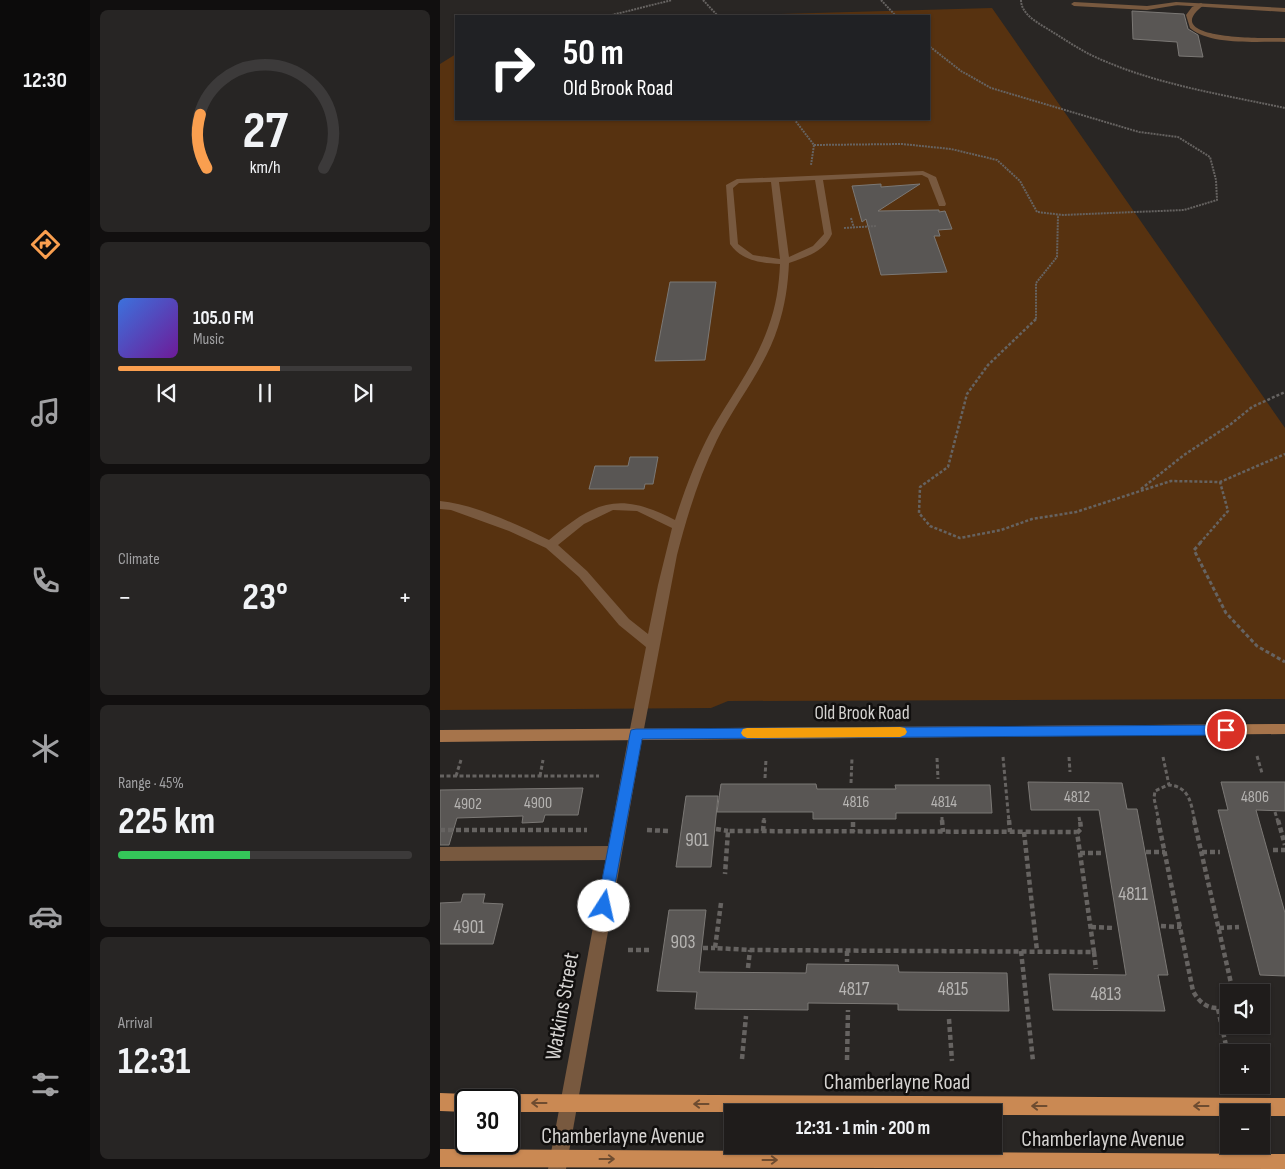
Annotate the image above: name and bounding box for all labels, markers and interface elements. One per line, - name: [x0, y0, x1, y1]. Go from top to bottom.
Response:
- text: 50 m: [563, 32, 624, 75]
- icon: right: [480, 35, 545, 100]
- text: 12:30: [23, 67, 67, 94]
- text: Old Brook Road: [563, 75, 673, 102]
- text: 27: [242, 100, 288, 163]
- text: km/h: [250, 157, 280, 178]
- icon: directions: [28, 227, 63, 262]
- text: 105.0 FM: [193, 307, 254, 330]
- text: Music: [193, 330, 224, 349]
- icon: previous: [153, 379, 181, 407]
- icon: pause: [251, 379, 279, 407]
- icon: next: [349, 379, 377, 407]
- icon: music: [28, 395, 63, 430]
- text: Climate: [118, 550, 160, 569]
- icon: phone: [28, 563, 63, 598]
- text: 23°: [242, 575, 288, 620]
- text: −: [118, 581, 132, 614]
- text: +: [398, 581, 412, 614]
- street label: Old Brook Road: [814, 702, 910, 725]
- pin: [1205, 709, 1247, 751]
- icon: arrive: [1212, 716, 1240, 744]
- icon: climate: [28, 731, 63, 766]
- text: Range · 45%: [118, 774, 184, 793]
- house number: 4812: [1064, 788, 1090, 807]
- house number: 4806: [1241, 788, 1269, 807]
- house number: 4816: [843, 793, 869, 812]
- house number: 4814: [931, 793, 957, 812]
- house number: 4900: [524, 794, 552, 813]
- house number: 4902: [454, 795, 482, 814]
- text: 225 km: [118, 799, 215, 844]
- house number: 901: [685, 829, 709, 852]
- position arrow: [577, 879, 629, 931]
- house number: 4811: [1118, 883, 1148, 906]
- icon: car: [28, 899, 63, 934]
- house number: 4901: [453, 916, 485, 939]
- house number: 903: [671, 931, 695, 954]
- street label: Watkins Street: [540, 950, 585, 1062]
- house number: 4817: [839, 978, 870, 1001]
- house number: 4815: [938, 978, 968, 1001]
- house number: 4813: [1091, 983, 1122, 1006]
- map controls: [1220, 984, 1270, 1154]
- button: sound: [1220, 984, 1270, 1034]
- text: Arrival: [118, 1014, 152, 1033]
- text: 12:31: [118, 1039, 190, 1084]
- button: +: [1220, 1044, 1270, 1094]
- icon: filters: [28, 1067, 63, 1102]
- street label: Chamberlayne Road: [824, 1069, 970, 1096]
- speed limit sign: 30: [455, 1089, 520, 1154]
- one-way arrow: [531, 1098, 547, 1108]
- one-way arrow: [694, 1099, 710, 1109]
- one-way arrow: [1031, 1101, 1047, 1110]
- one-way arrow: [1194, 1101, 1210, 1111]
- button: −: [1220, 1104, 1270, 1154]
- text: 12:31 · 1 min · 200 m: [796, 1117, 930, 1140]
- street label: Chamberlayne Avenue: [541, 1123, 705, 1150]
- street label: Chamberlayne Avenue: [1021, 1126, 1185, 1153]
- one-way arrow: [599, 1154, 615, 1164]
- one-way arrow: [762, 1155, 778, 1165]

